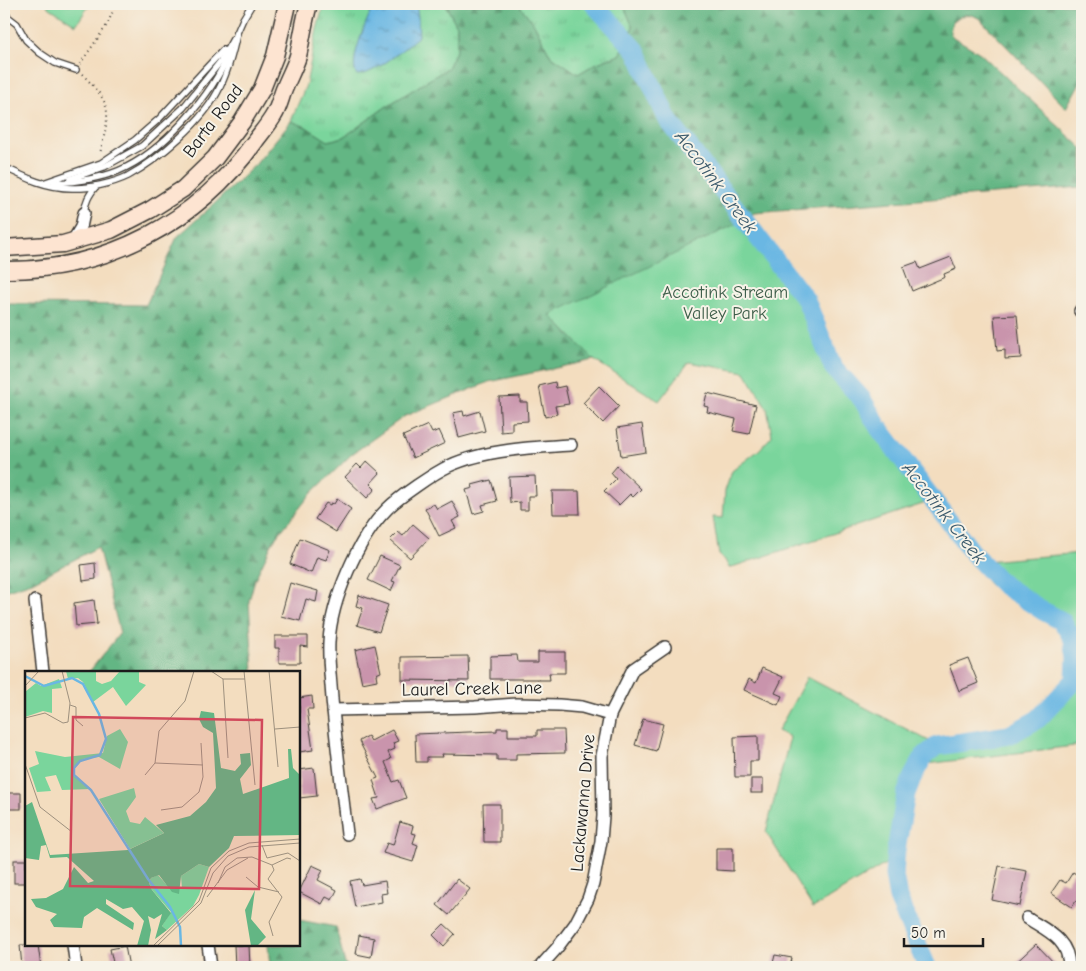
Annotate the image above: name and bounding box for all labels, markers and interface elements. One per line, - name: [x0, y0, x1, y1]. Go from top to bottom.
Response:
- street label: Barta Road: [179, 80, 247, 162]
- water label: Accotink Creek: [670, 126, 762, 238]
- park label: Accotink Stream Valley Park: [662, 282, 788, 324]
- water label: Accotink Creek: [897, 457, 991, 569]
- inset map: [25, 671, 300, 946]
- street label: Laurel Creek Lane: [402, 677, 542, 701]
- street label: Lackawanna Drive: [567, 733, 599, 873]
- scale bar: [904, 916, 982, 948]
- text: 50 m: [911, 924, 946, 942]

